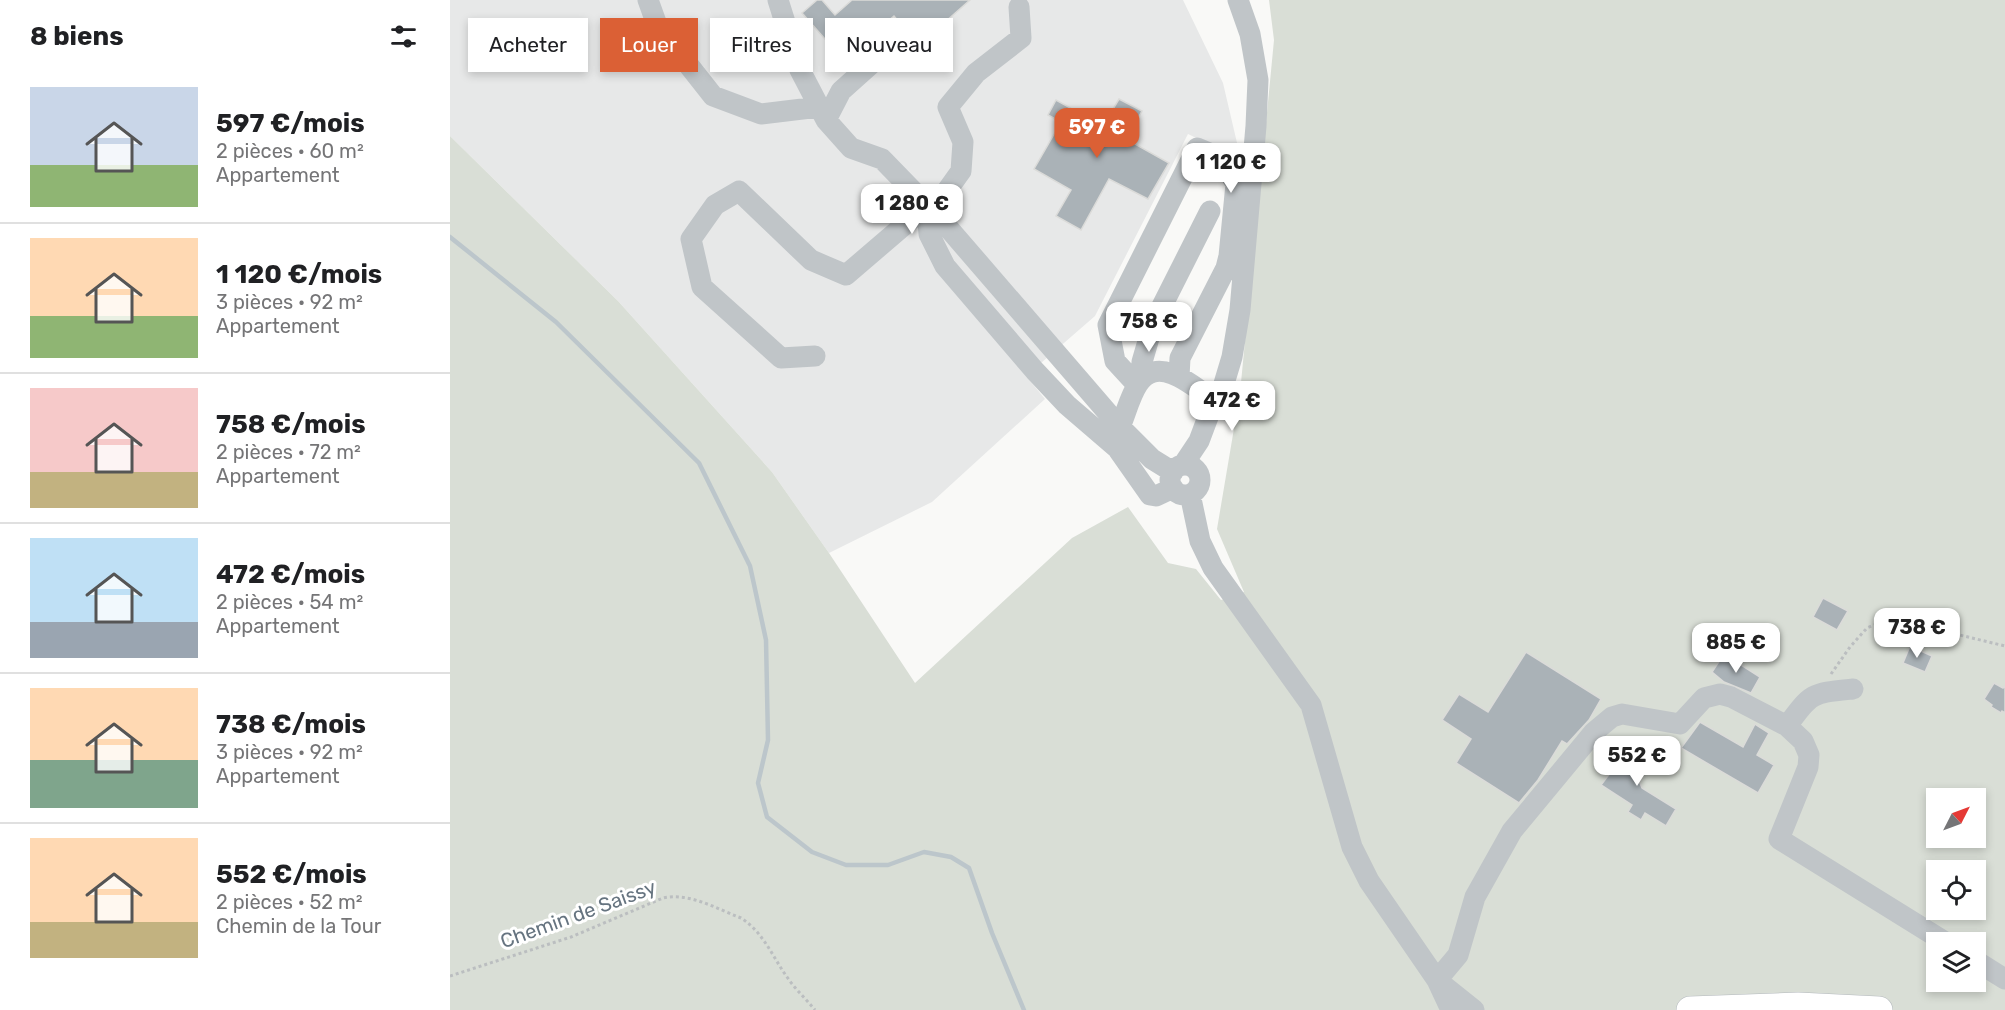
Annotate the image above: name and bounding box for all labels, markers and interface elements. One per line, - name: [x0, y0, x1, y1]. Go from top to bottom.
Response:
- chip: Acheter: [468, 18, 588, 72]
- chip: Louer: [600, 18, 698, 72]
- chip: Filtres: [710, 18, 813, 72]
- chip: Nouveau: [825, 18, 953, 72]
- icon: filters: [387, 20, 420, 53]
- text: 8 biens: [30, 21, 124, 52]
- text: 597 €/mois: [216, 108, 365, 139]
- pin: 597 €: [1055, 108, 1139, 159]
- icon: home: [78, 111, 150, 183]
- text: 597 €: [1068, 115, 1126, 139]
- text: 2 pièces · 60 m²: [216, 139, 364, 163]
- pin: 1 120 €: [1176, 143, 1286, 194]
- text: 1 120 €: [1196, 150, 1266, 174]
- text: Appartement: [216, 163, 340, 187]
- pin: 1 280 €: [857, 184, 967, 235]
- text: 1 280 €: [875, 191, 949, 215]
- text: 1 120 €/mois: [216, 259, 382, 290]
- icon: home: [78, 262, 150, 334]
- text: 3 pièces · 92 m²: [216, 290, 363, 314]
- pin: 758 €: [1107, 302, 1191, 353]
- text: 758 €: [1120, 309, 1178, 333]
- text: Appartement: [216, 314, 340, 338]
- pin: 472 €: [1190, 381, 1274, 432]
- text: 472 €: [1203, 388, 1261, 412]
- text: 758 €/mois: [216, 409, 366, 440]
- icon: home: [78, 412, 150, 484]
- text: 2 pièces · 72 m²: [216, 440, 361, 464]
- text: Appartement: [216, 464, 340, 488]
- text: 472 €/mois: [216, 559, 365, 590]
- icon: home: [78, 562, 150, 634]
- text: 2 pièces · 54 m²: [216, 590, 363, 614]
- pin: 738 €: [1875, 608, 1959, 659]
- text: Appartement: [216, 614, 340, 638]
- text: 738 €: [1888, 615, 1946, 639]
- pin: 885 €: [1694, 623, 1778, 674]
- text: 885 €: [1706, 630, 1766, 654]
- text: 738 €/mois: [216, 709, 366, 740]
- icon: home: [78, 712, 150, 784]
- pin: 552 €: [1595, 736, 1679, 787]
- text: 3 pièces · 92 m²: [216, 740, 363, 764]
- text: 552 €: [1608, 743, 1666, 767]
- text: Appartement: [216, 764, 340, 788]
- north arrow: [1926, 788, 1986, 848]
- map controls: [1926, 788, 1986, 992]
- text: 552 €/mois: [216, 859, 367, 890]
- button: locate: [1926, 860, 1986, 920]
- icon: home: [78, 862, 150, 934]
- street label: Chemin de Saissy: [497, 875, 659, 953]
- text: 2 pièces · 52 m²: [216, 890, 363, 914]
- text: Chemin de la Tour: [216, 914, 381, 938]
- button: layers: [1926, 932, 1986, 992]

